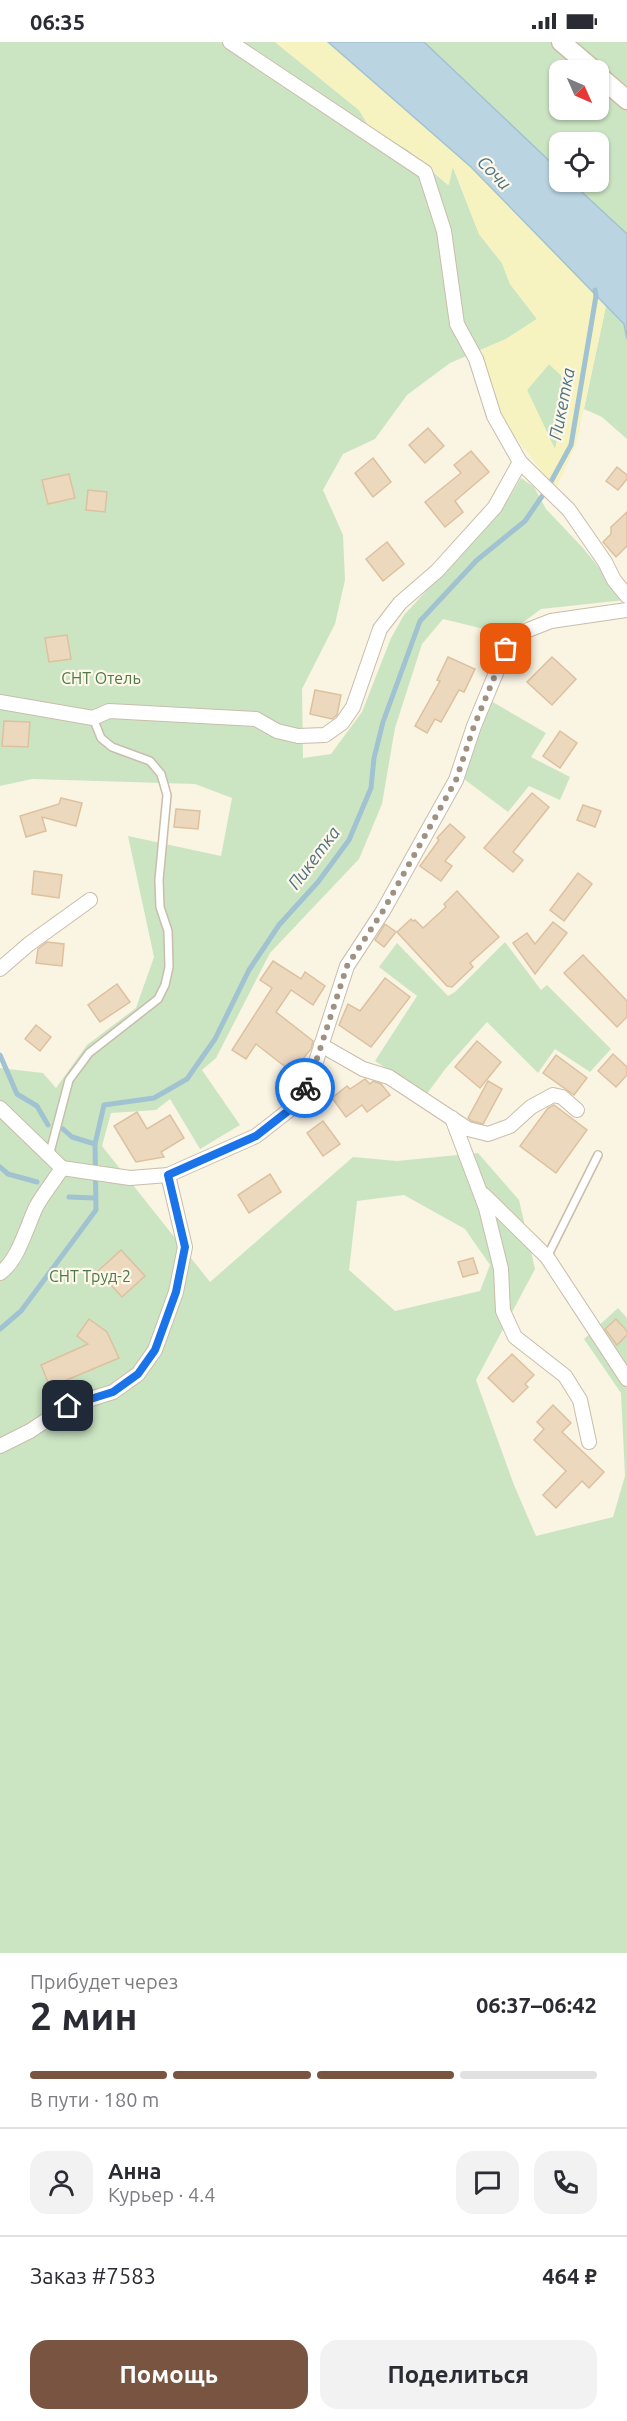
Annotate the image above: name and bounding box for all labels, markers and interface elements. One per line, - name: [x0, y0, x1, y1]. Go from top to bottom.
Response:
- text: 06:35: [30, 9, 85, 34]
- north arrow: [549, 60, 609, 120]
- map controls: [549, 60, 609, 192]
- button: locate: [549, 132, 609, 192]
- water label: Сочи: [474, 151, 516, 194]
- water label: Пикетка: [544, 366, 578, 442]
- pin: [480, 623, 531, 674]
- icon: bag: [489, 632, 522, 665]
- park label: СНТ Отель: [61, 669, 141, 687]
- water label: Пикетка: [283, 822, 343, 893]
- courier: [275, 1058, 335, 1118]
- icon: bike: [289, 1072, 322, 1105]
- park label: СНТ Труд-2: [49, 1267, 131, 1285]
- pin: [42, 1380, 93, 1431]
- icon: home: [51, 1389, 84, 1422]
- text: Прибудет через: [30, 1970, 178, 1993]
- text: 06:37–06:42: [476, 1992, 597, 2017]
- text: 2 мин: [30, 1994, 138, 2037]
- text: В пути · 180 m: [30, 2088, 159, 2111]
- button: person: [30, 2151, 93, 2214]
- button: chat: [456, 2151, 519, 2214]
- button: phone: [534, 2151, 597, 2214]
- text: Анна: [108, 2158, 161, 2183]
- text: Курьер · 4.4: [108, 2183, 215, 2206]
- text: Заказ #7583: [30, 2263, 156, 2288]
- text: 464 ₽: [542, 2263, 597, 2288]
- button: Помощь: [30, 2340, 308, 2409]
- button: Поделиться: [320, 2340, 597, 2409]

